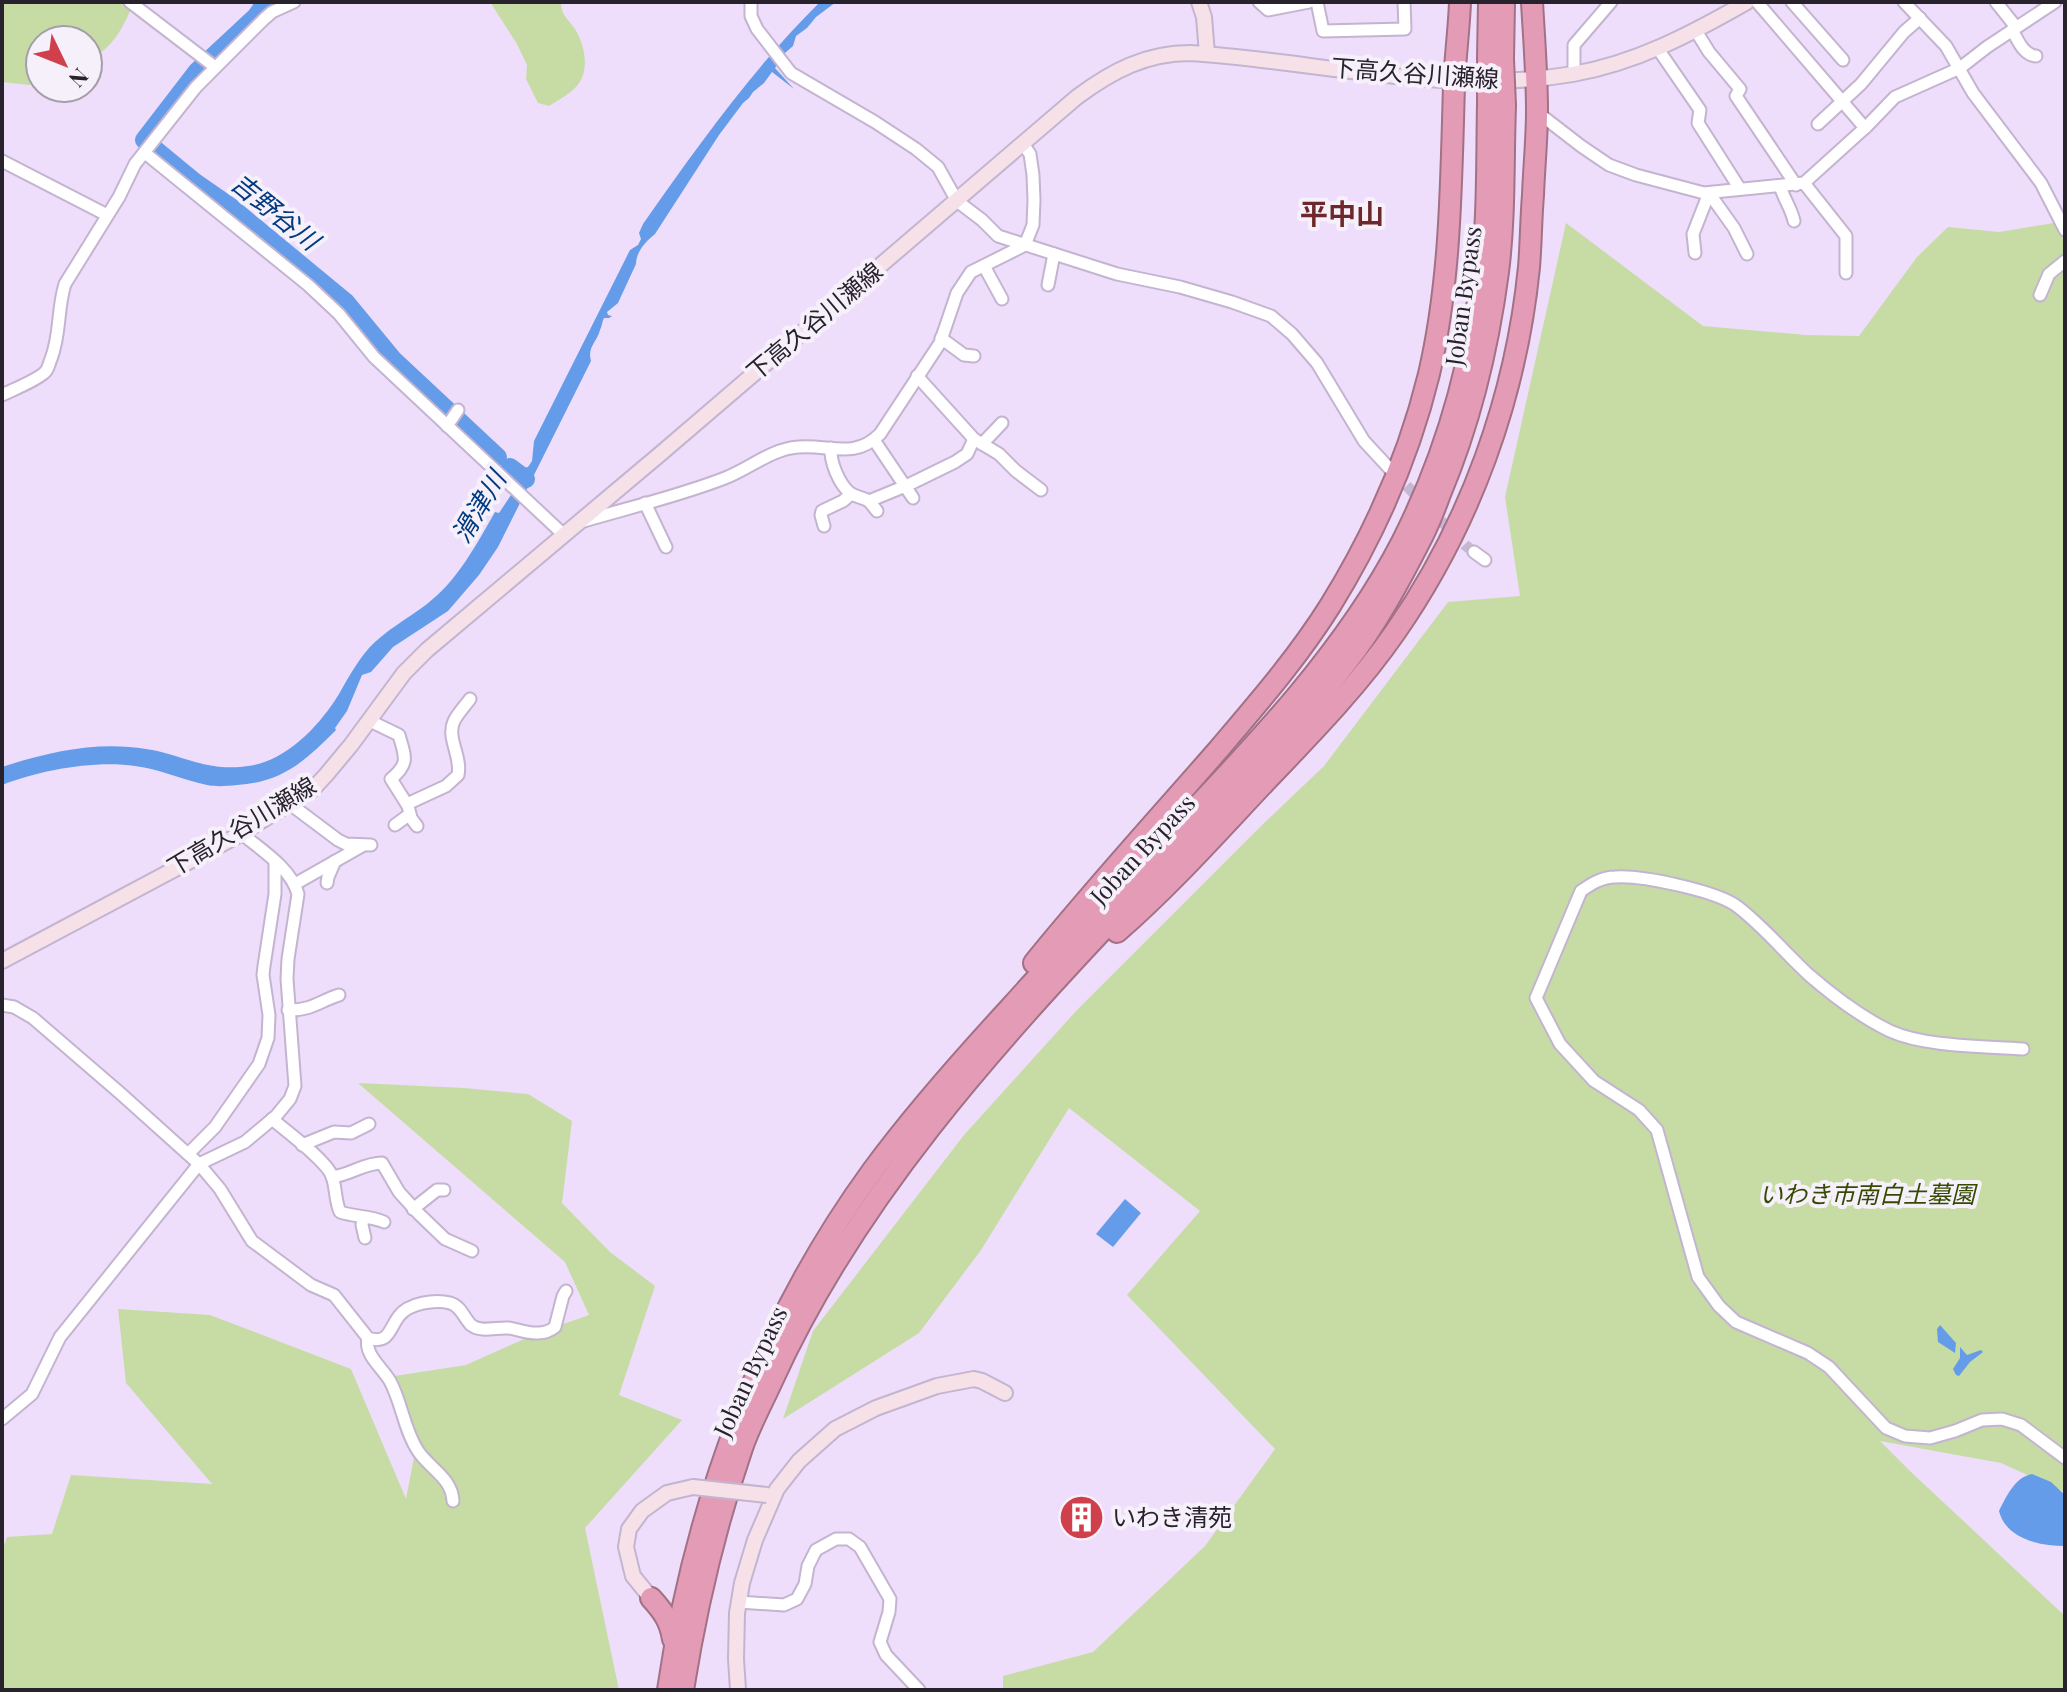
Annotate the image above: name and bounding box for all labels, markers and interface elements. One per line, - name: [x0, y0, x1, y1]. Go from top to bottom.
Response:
- north arrow: [24, 24, 104, 104]
- street label: 下高久谷川瀬線: [1330, 50, 1500, 94]
- text: N: [63, 62, 96, 94]
- water label: 吉野谷川: [225, 165, 330, 259]
- district label: 平中山: [1300, 194, 1384, 231]
- street label: Joban Bypass: [1436, 224, 1488, 368]
- street label: 下高久谷川瀬線: [739, 254, 888, 387]
- water label: 滑津川: [443, 461, 514, 549]
- street label: 下高久谷川瀬線: [161, 768, 321, 882]
- street label: Joban Bypass: [1081, 786, 1201, 912]
- park label: いわき市南白土墓園: [1759, 1177, 1978, 1209]
- street label: Joban Bypass: [705, 1301, 793, 1442]
- building icon: いわき清苑: [1057, 1494, 1105, 1542]
- place label: いわき清苑: [1112, 1500, 1232, 1532]

